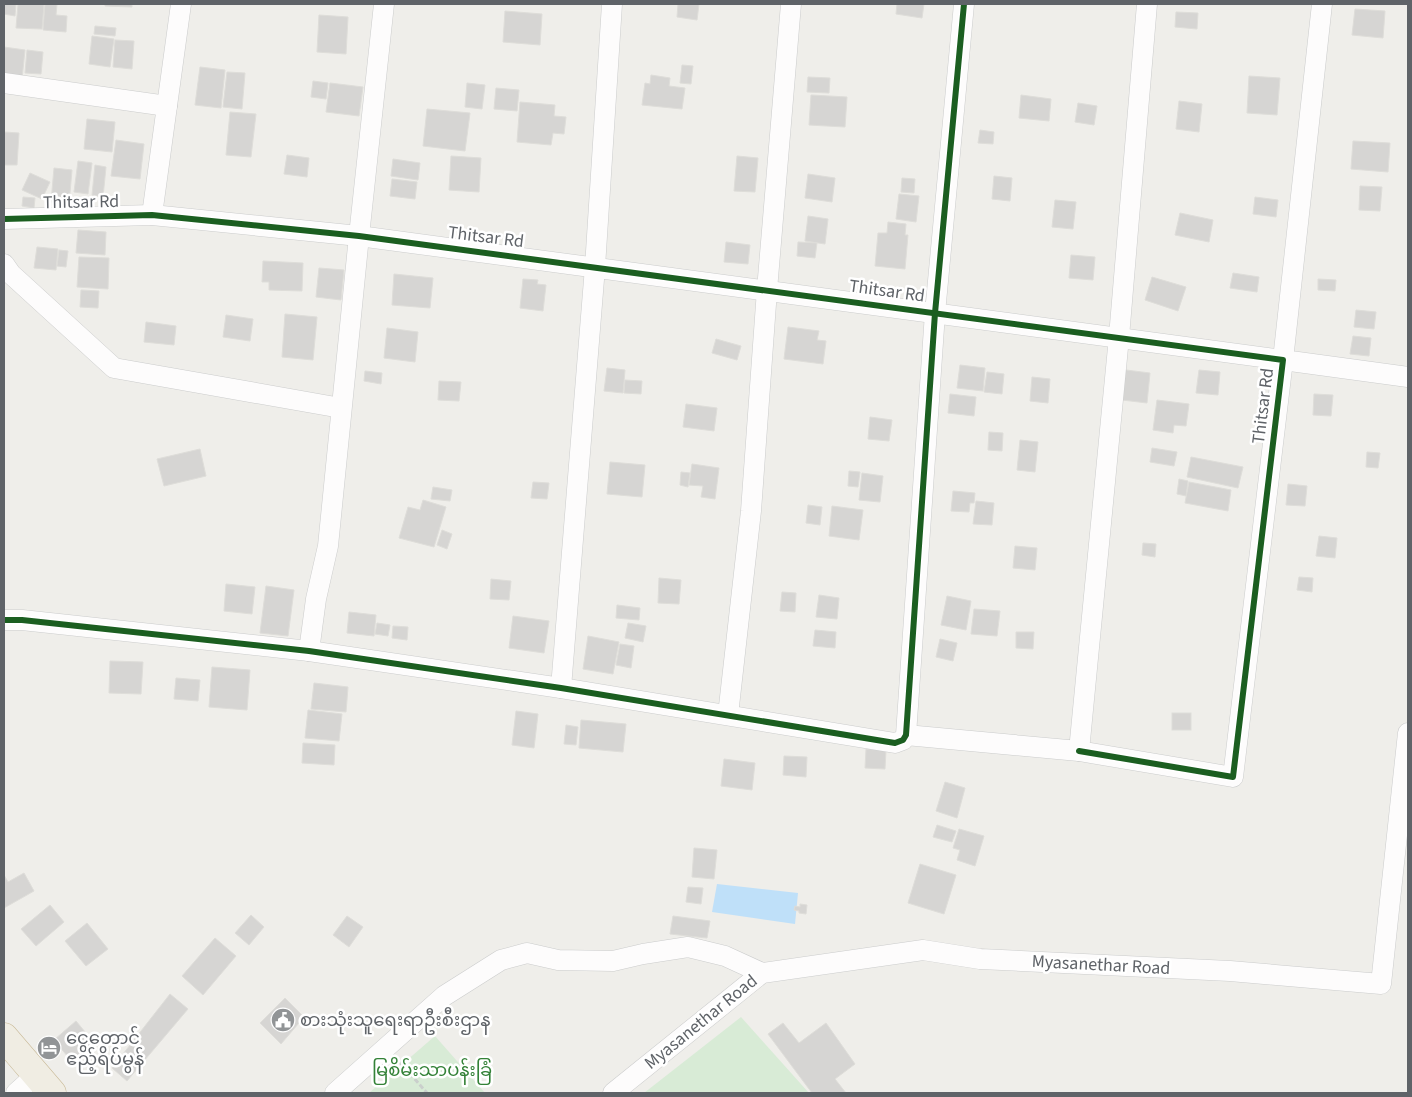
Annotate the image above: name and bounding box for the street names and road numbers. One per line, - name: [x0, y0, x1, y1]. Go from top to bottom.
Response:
- street label: Thitsar Rd: [43, 189, 119, 215]
- street label: Thitsar Rd: [447, 220, 525, 254]
- street label: Thitsar Rd: [847, 273, 927, 309]
- street label: Thitsar Rd: [1246, 367, 1280, 445]
- street label: Myasanethar Road: [1031, 949, 1171, 981]
- street label: Myasanethar Road: [639, 969, 763, 1075]

